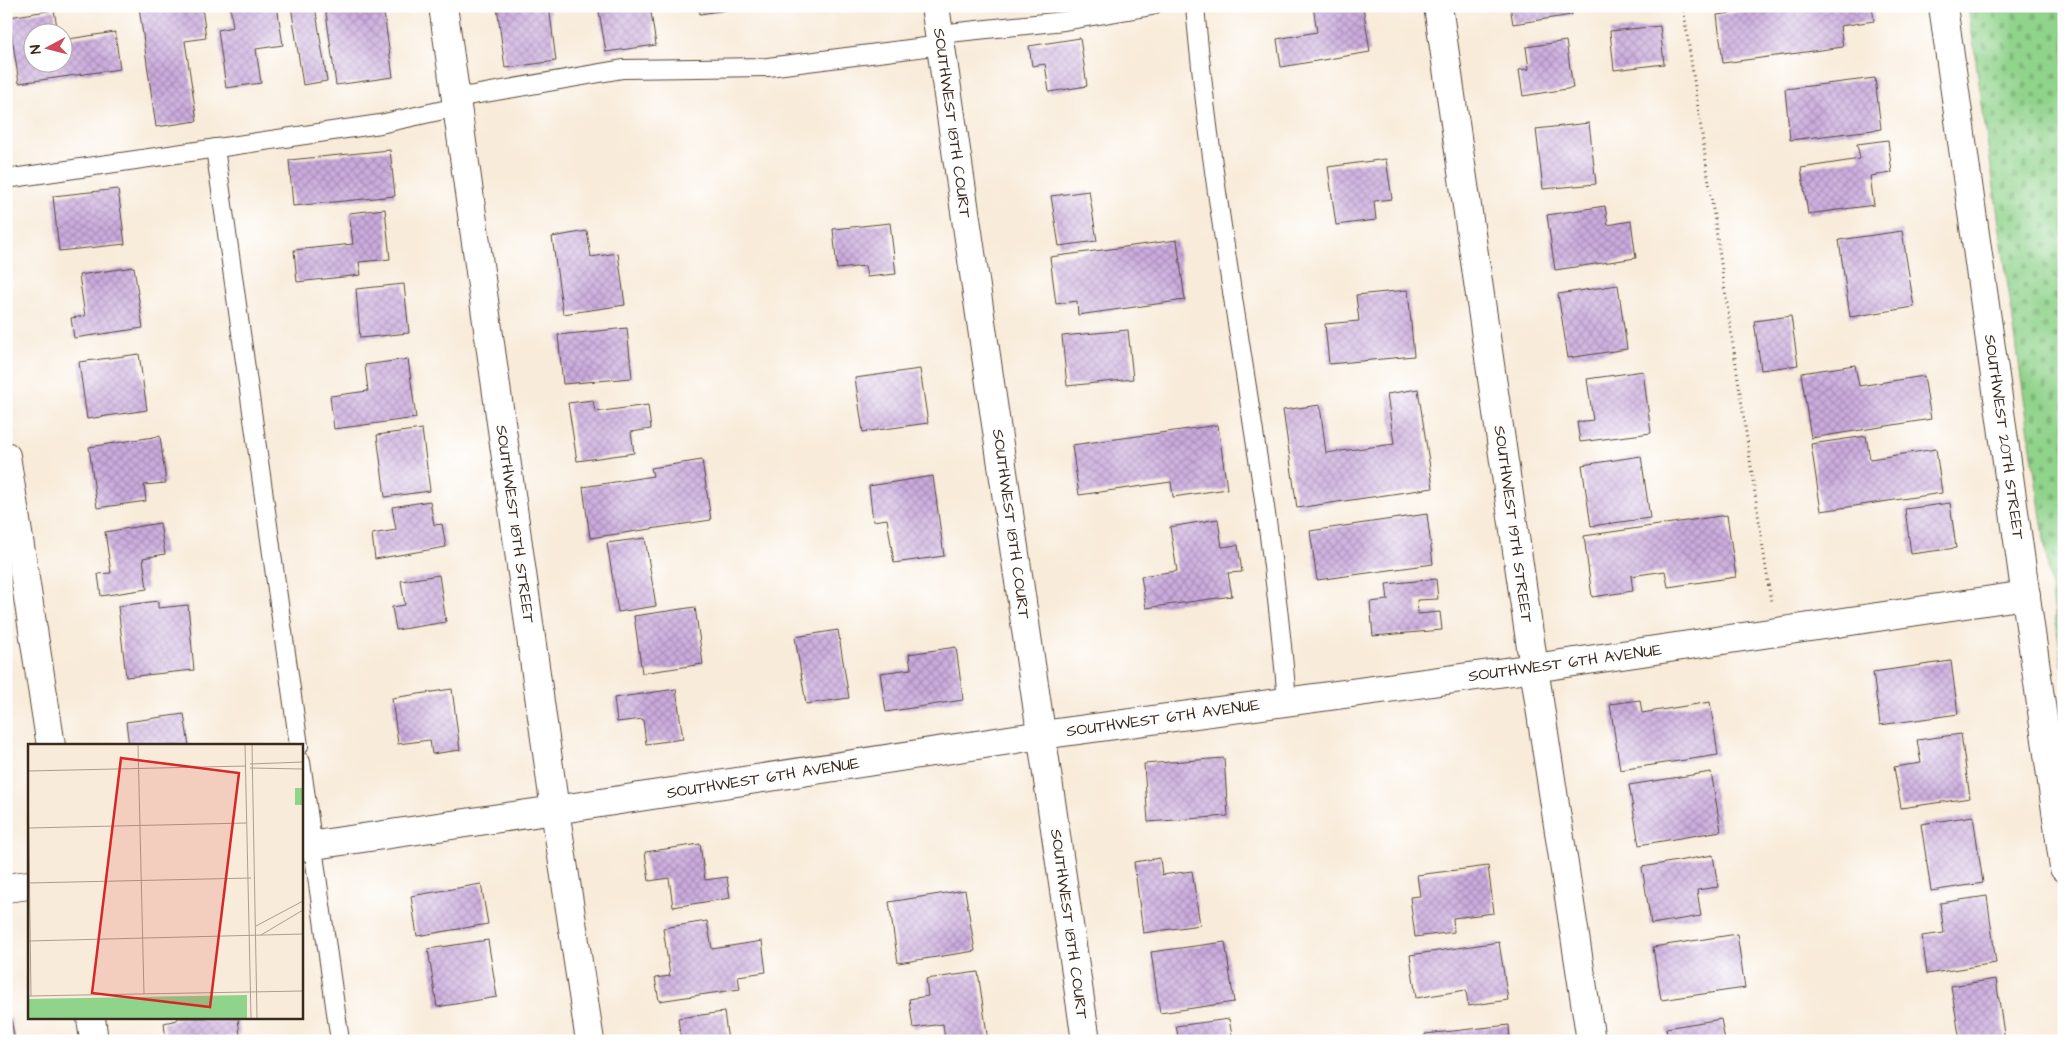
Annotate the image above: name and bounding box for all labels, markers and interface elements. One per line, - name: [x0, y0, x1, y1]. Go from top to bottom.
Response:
- north arrow: [22, 22, 72, 72]
- street label: SOUTHWEST 18TH COURT: [928, 27, 976, 219]
- text: N: [26, 44, 47, 55]
- street label: SOUTHWEST 20TH STREET: [1979, 333, 2029, 541]
- street label: SOUTHWEST 18TH STREET: [490, 424, 540, 625]
- street label: SOUTHWEST 19TH STREET: [1488, 424, 1538, 624]
- street label: SOUTHWEST 18TH COURT: [987, 428, 1035, 620]
- street label: SOUTHWEST 6TH AVENUE: [1467, 638, 1664, 687]
- street label: SOUTHWEST 6TH AVENUE: [1065, 693, 1262, 742]
- inset map: [28, 744, 302, 1020]
- street label: SOUTHWEST 6TH AVENUE: [665, 752, 862, 804]
- street label: SOUTHWEST 18TH COURT: [1045, 828, 1093, 1020]

